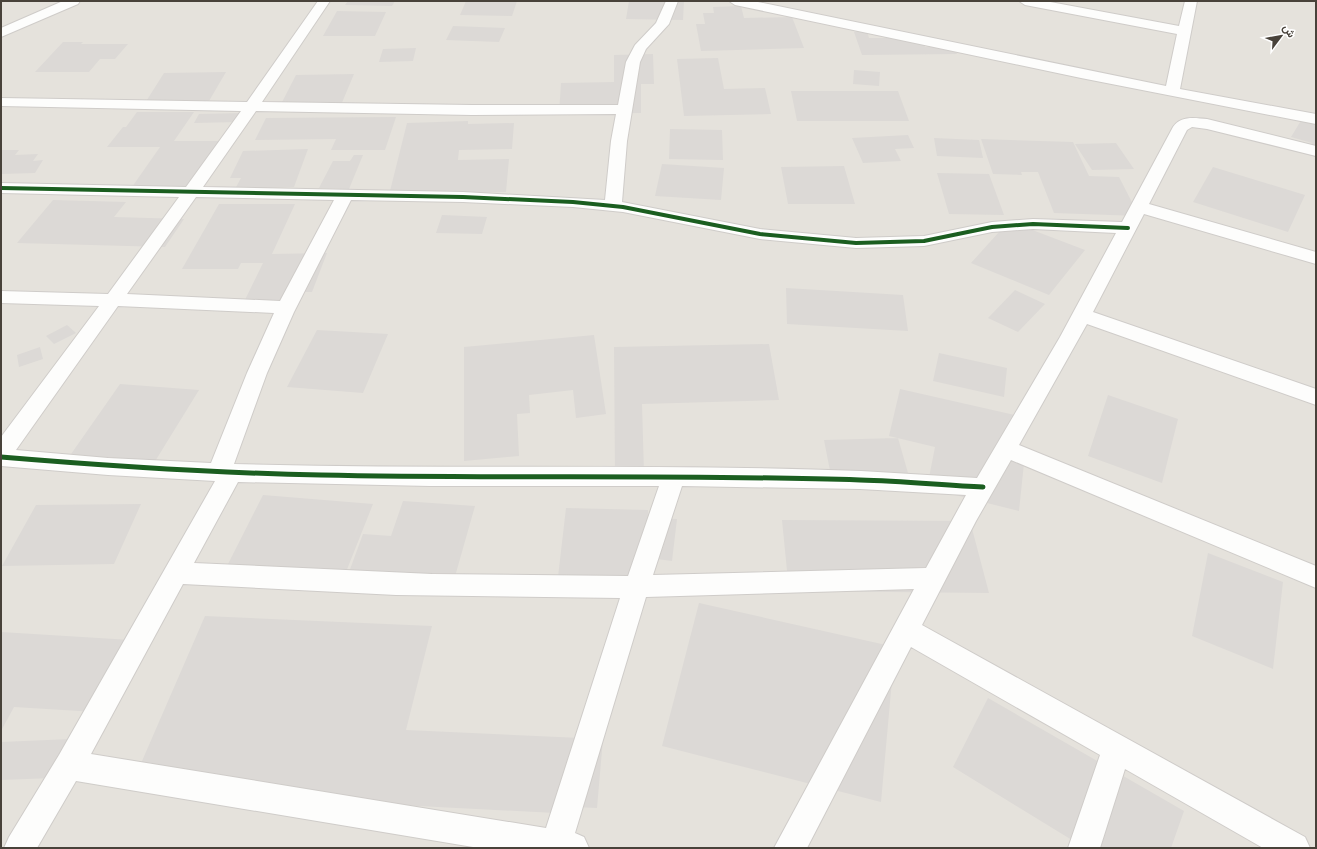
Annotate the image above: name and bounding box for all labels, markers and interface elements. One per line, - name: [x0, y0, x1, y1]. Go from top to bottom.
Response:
- north arrow: [1261, 16, 1301, 56]
- text: ش: [1280, 21, 1300, 40]

